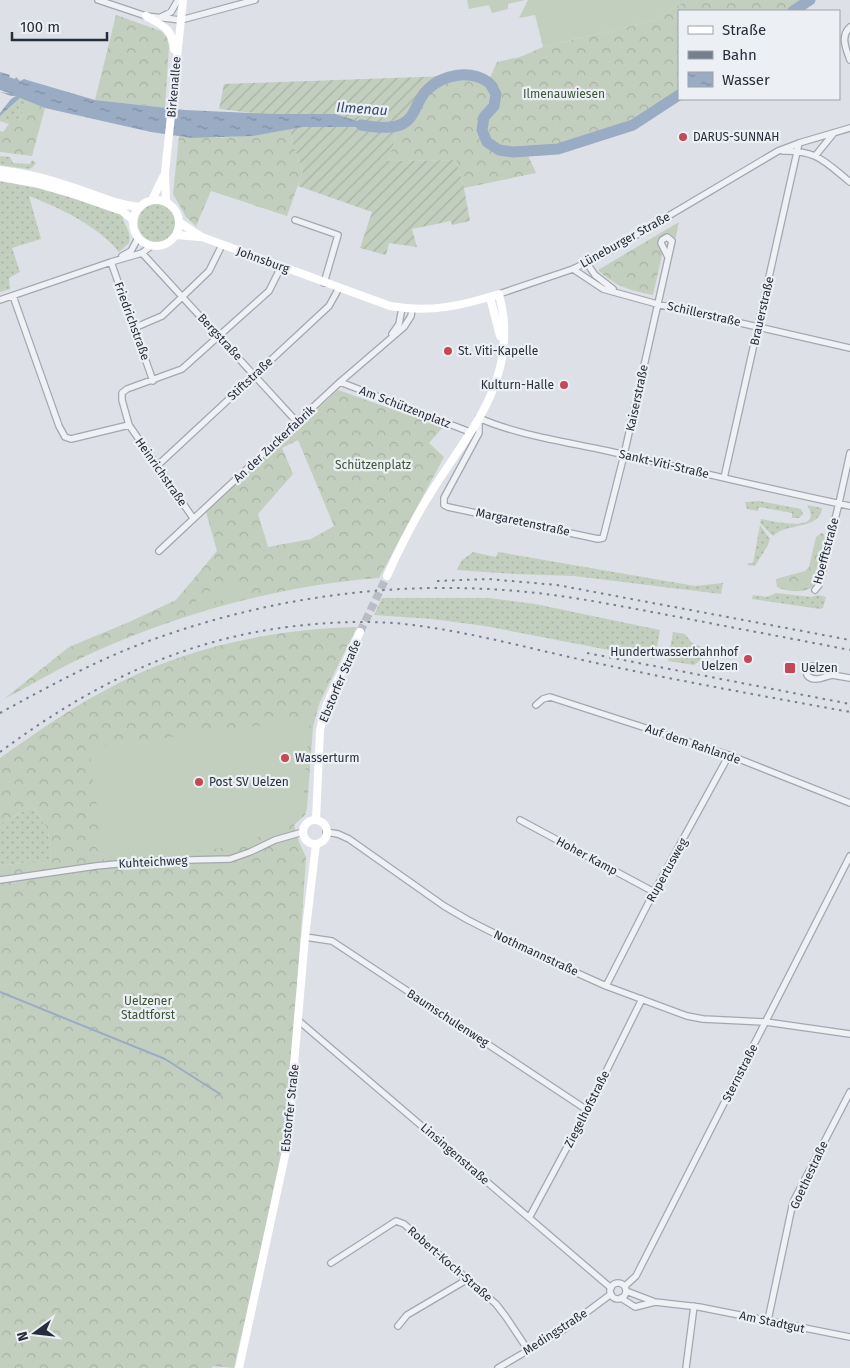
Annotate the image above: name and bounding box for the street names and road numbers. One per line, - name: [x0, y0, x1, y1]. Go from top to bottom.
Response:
- street label: Birkenallee: [164, 56, 184, 118]
- street label: Lüneburger Straße: [578, 209, 672, 271]
- street label: Johnsburg: [235, 244, 292, 276]
- street label: Brauerstraße: [747, 275, 777, 347]
- street label: Friedrichstraße: [111, 280, 153, 362]
- street label: Schillerstraße: [666, 299, 742, 329]
- street label: Bergstraße: [195, 311, 245, 363]
- street label: Stiftstraße: [224, 354, 276, 404]
- street label: Kaiserstraße: [623, 363, 651, 433]
- street label: Am Schützenplatz: [357, 383, 453, 431]
- street label: An der Zuckerfabrik: [230, 402, 318, 485]
- street label: Heinrichstraße: [132, 435, 190, 509]
- street label: Sankt-Viti-Straße: [618, 447, 710, 481]
- street label: Margaretenstraße: [475, 505, 571, 539]
- street label: Hoefftstraße: [810, 516, 842, 586]
- street label: Ebstorfer Straße: [316, 638, 364, 724]
- street label: Auf dem Rahlande: [644, 721, 742, 767]
- street label: Hoher Kamp: [554, 834, 620, 878]
- street label: Rupertusweg: [644, 835, 691, 904]
- street label: Kuhteichweg: [118, 853, 189, 871]
- street label: Nothmannstraße: [491, 927, 581, 979]
- street label: Baumschulenweg: [404, 986, 492, 1050]
- street label: Sternstraße: [719, 1042, 761, 1104]
- street label: Ebstorfer Straße: [278, 1063, 302, 1153]
- street label: Ziegelhofstraße: [562, 1068, 612, 1150]
- street label: Linsingenstraße: [418, 1120, 492, 1188]
- street label: Goethestraße: [787, 1139, 831, 1211]
- street label: Robert-Koch-Straße: [405, 1223, 495, 1305]
- street label: Medingstraße: [520, 1306, 590, 1358]
- street label: Am Stadtgut: [738, 1308, 807, 1336]

